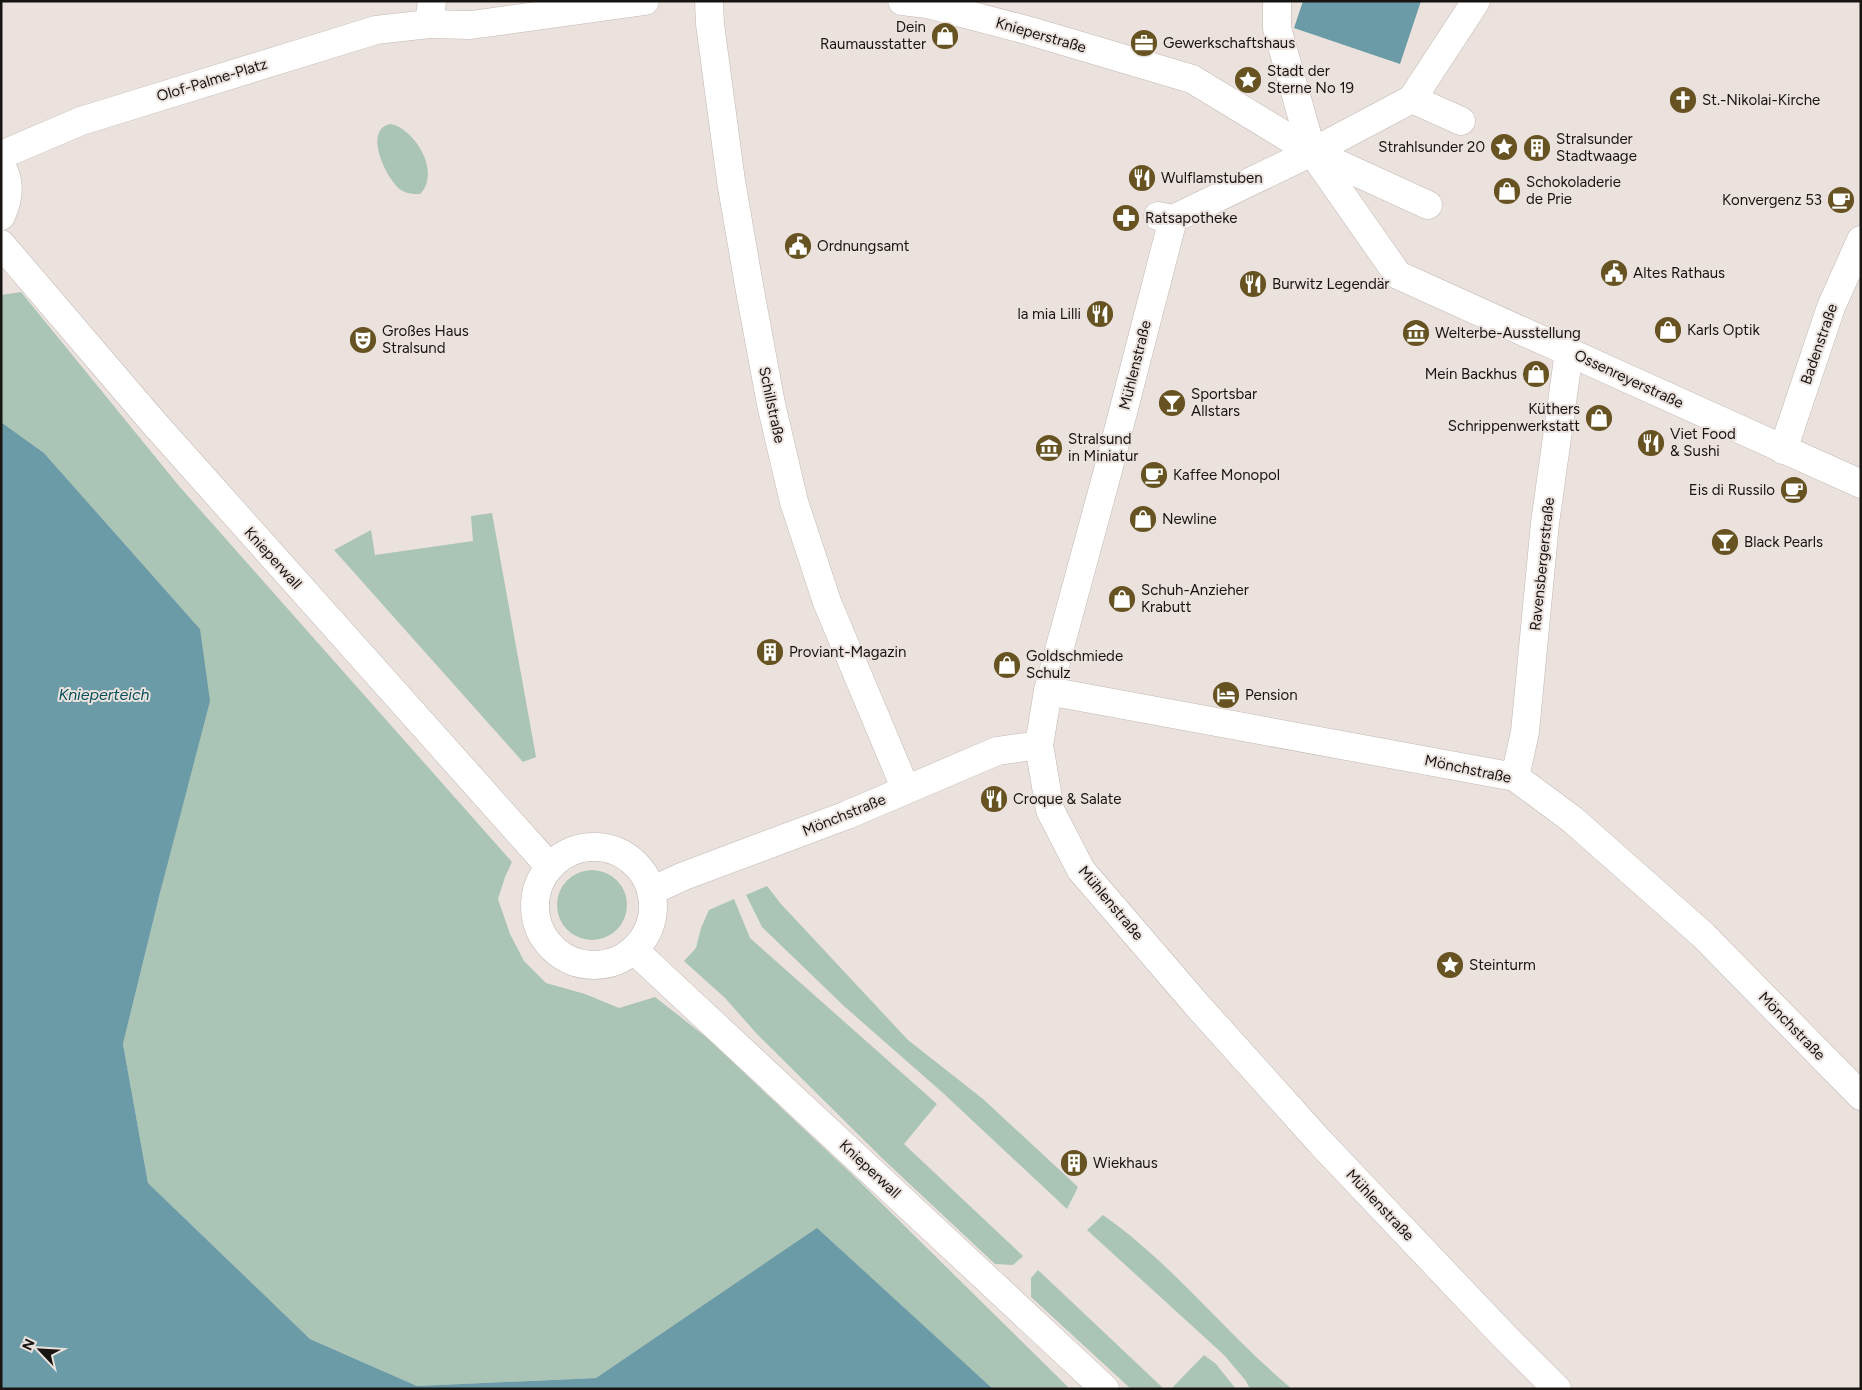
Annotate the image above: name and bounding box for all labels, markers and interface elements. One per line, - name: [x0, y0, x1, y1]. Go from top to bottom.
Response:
- street label: Knieperstraße: [994, 13, 1088, 57]
- place label: Dein Raumausstatter: [820, 18, 926, 53]
- shop icon: Dein Raumausstatter: [930, 21, 960, 51]
- office icon: Gewerkschaftshaus: [1129, 28, 1159, 58]
- place label: Gewerkschaftshaus: [1163, 34, 1295, 52]
- street label: Olof-Palme-Platz: [154, 55, 270, 105]
- place label: Stadt der Sterne No 19: [1267, 62, 1354, 97]
- place icon: Stadt der Sterne No 19: [1233, 65, 1263, 95]
- church icon: St.-Nikolai-Kirche: [1668, 85, 1698, 115]
- place label: St.-Nikolai-Kirche: [1702, 91, 1820, 109]
- place label: Stralsunder Stadtwaage: [1556, 130, 1637, 165]
- place icon: Strahlsunder 20: [1489, 132, 1519, 162]
- building icon: Stralsunder Stadtwaage: [1522, 133, 1552, 163]
- place label: Strahlsunder 20: [1378, 138, 1485, 156]
- restaurant icon: Wulflamstuben: [1127, 163, 1157, 193]
- place label: Wulflamstuben: [1161, 169, 1263, 187]
- place label: Schokoladerie de Prie: [1526, 173, 1621, 208]
- shop icon: Schokoladerie de Prie: [1492, 176, 1522, 206]
- cafe icon: Konvergenz 53: [1826, 185, 1856, 215]
- place label: Konvergenz 53: [1722, 191, 1822, 209]
- pharmacy icon: Ratsapotheke: [1111, 203, 1141, 233]
- place label: Ratsapotheke: [1145, 209, 1237, 227]
- public building icon: Ordnungsamt: [783, 231, 813, 261]
- place label: Ordnungsamt: [817, 237, 910, 255]
- public building icon: Altes Rathaus: [1599, 258, 1629, 288]
- place label: Altes Rathaus: [1633, 264, 1725, 282]
- restaurant icon: Burwitz Legendär: [1238, 269, 1268, 299]
- place label: Burwitz Legendär: [1272, 275, 1389, 293]
- restaurant icon: la mia Lilli: [1085, 299, 1115, 329]
- street label: Badenstraße: [1797, 301, 1841, 387]
- place label: la mia Lilli: [1017, 305, 1081, 323]
- shop icon: Karls Optik: [1653, 315, 1683, 345]
- museum icon: Welterbe-Ausstellung: [1401, 318, 1431, 348]
- street label: Mühlenstraße: [1115, 319, 1155, 411]
- place label: Karls Optik: [1687, 321, 1760, 339]
- place label: Großes Haus Stralsund: [382, 322, 469, 357]
- place label: Welterbe-Ausstellung: [1435, 324, 1581, 342]
- theatre icon: Großes Haus Stralsund: [348, 325, 378, 355]
- street label: Ossenreyerstraße: [1572, 346, 1686, 412]
- shop icon: Mein Backhus: [1521, 359, 1551, 389]
- street label: Schillstraße: [755, 365, 789, 445]
- place label: Mein Backhus: [1425, 365, 1517, 383]
- place label: Sportsbar Allstars: [1191, 385, 1257, 420]
- bar icon: Sportsbar Allstars: [1157, 388, 1187, 418]
- place label: Küthers Schrippenwerkstatt: [1448, 400, 1580, 435]
- shop icon: Küthers Schrippenwerkstatt: [1584, 403, 1614, 433]
- place label: Viet Food & Sushi: [1670, 425, 1736, 460]
- restaurant icon: Viet Food & Sushi: [1636, 428, 1666, 458]
- place label: Stralsund in Miniatur: [1068, 430, 1138, 465]
- museum icon: Stralsund in Miniatur: [1034, 433, 1064, 463]
- cafe icon: Kaffee Monopol: [1139, 460, 1169, 490]
- place label: Kaffee Monopol: [1173, 466, 1280, 484]
- cafe icon: Eis di Russilo: [1779, 475, 1809, 505]
- place label: Eis di Russilo: [1689, 481, 1775, 499]
- street label: Ravensbergerstraße: [1526, 496, 1558, 632]
- shop icon: Newline: [1128, 504, 1158, 534]
- place label: Newline: [1162, 510, 1217, 528]
- street label: Knieperwall: [241, 523, 305, 593]
- bar icon: Black Pearls: [1710, 527, 1740, 557]
- place label: Black Pearls: [1744, 533, 1823, 551]
- place label: Schuh-Anzieher Krabutt: [1141, 581, 1249, 616]
- shop icon: Schuh-Anzieher Krabutt: [1107, 584, 1137, 614]
- building icon: Proviant-Magazin: [755, 637, 785, 667]
- place label: Proviant-Magazin: [789, 643, 906, 661]
- place label: Goldschmiede Schulz: [1026, 647, 1123, 682]
- shop icon: Goldschmiede Schulz: [992, 650, 1022, 680]
- hotel icon: Pension: [1211, 680, 1241, 710]
- water label: Knieperteich: [58, 685, 150, 704]
- place label: Pension: [1245, 686, 1298, 704]
- street label: Mönchstraße: [1423, 751, 1513, 787]
- restaurant icon: Croque & Salate: [979, 784, 1009, 814]
- street label: Mönchstraße: [800, 790, 888, 840]
- place label: Croque & Salate: [1013, 790, 1122, 808]
- street label: Mühlenstraße: [1075, 862, 1147, 944]
- place icon: Steinturm: [1435, 950, 1465, 980]
- place label: Steinturm: [1469, 956, 1536, 974]
- street label: Mönchstraße: [1755, 988, 1829, 1064]
- street label: Knieperwall: [836, 1136, 904, 1202]
- building icon: Wiekhaus: [1059, 1148, 1089, 1178]
- place label: Wiekhaus: [1093, 1154, 1158, 1172]
- street label: Mühlenstraße: [1342, 1165, 1418, 1245]
- north arrow: [15, 1325, 65, 1375]
- text: N: [19, 1336, 39, 1353]

